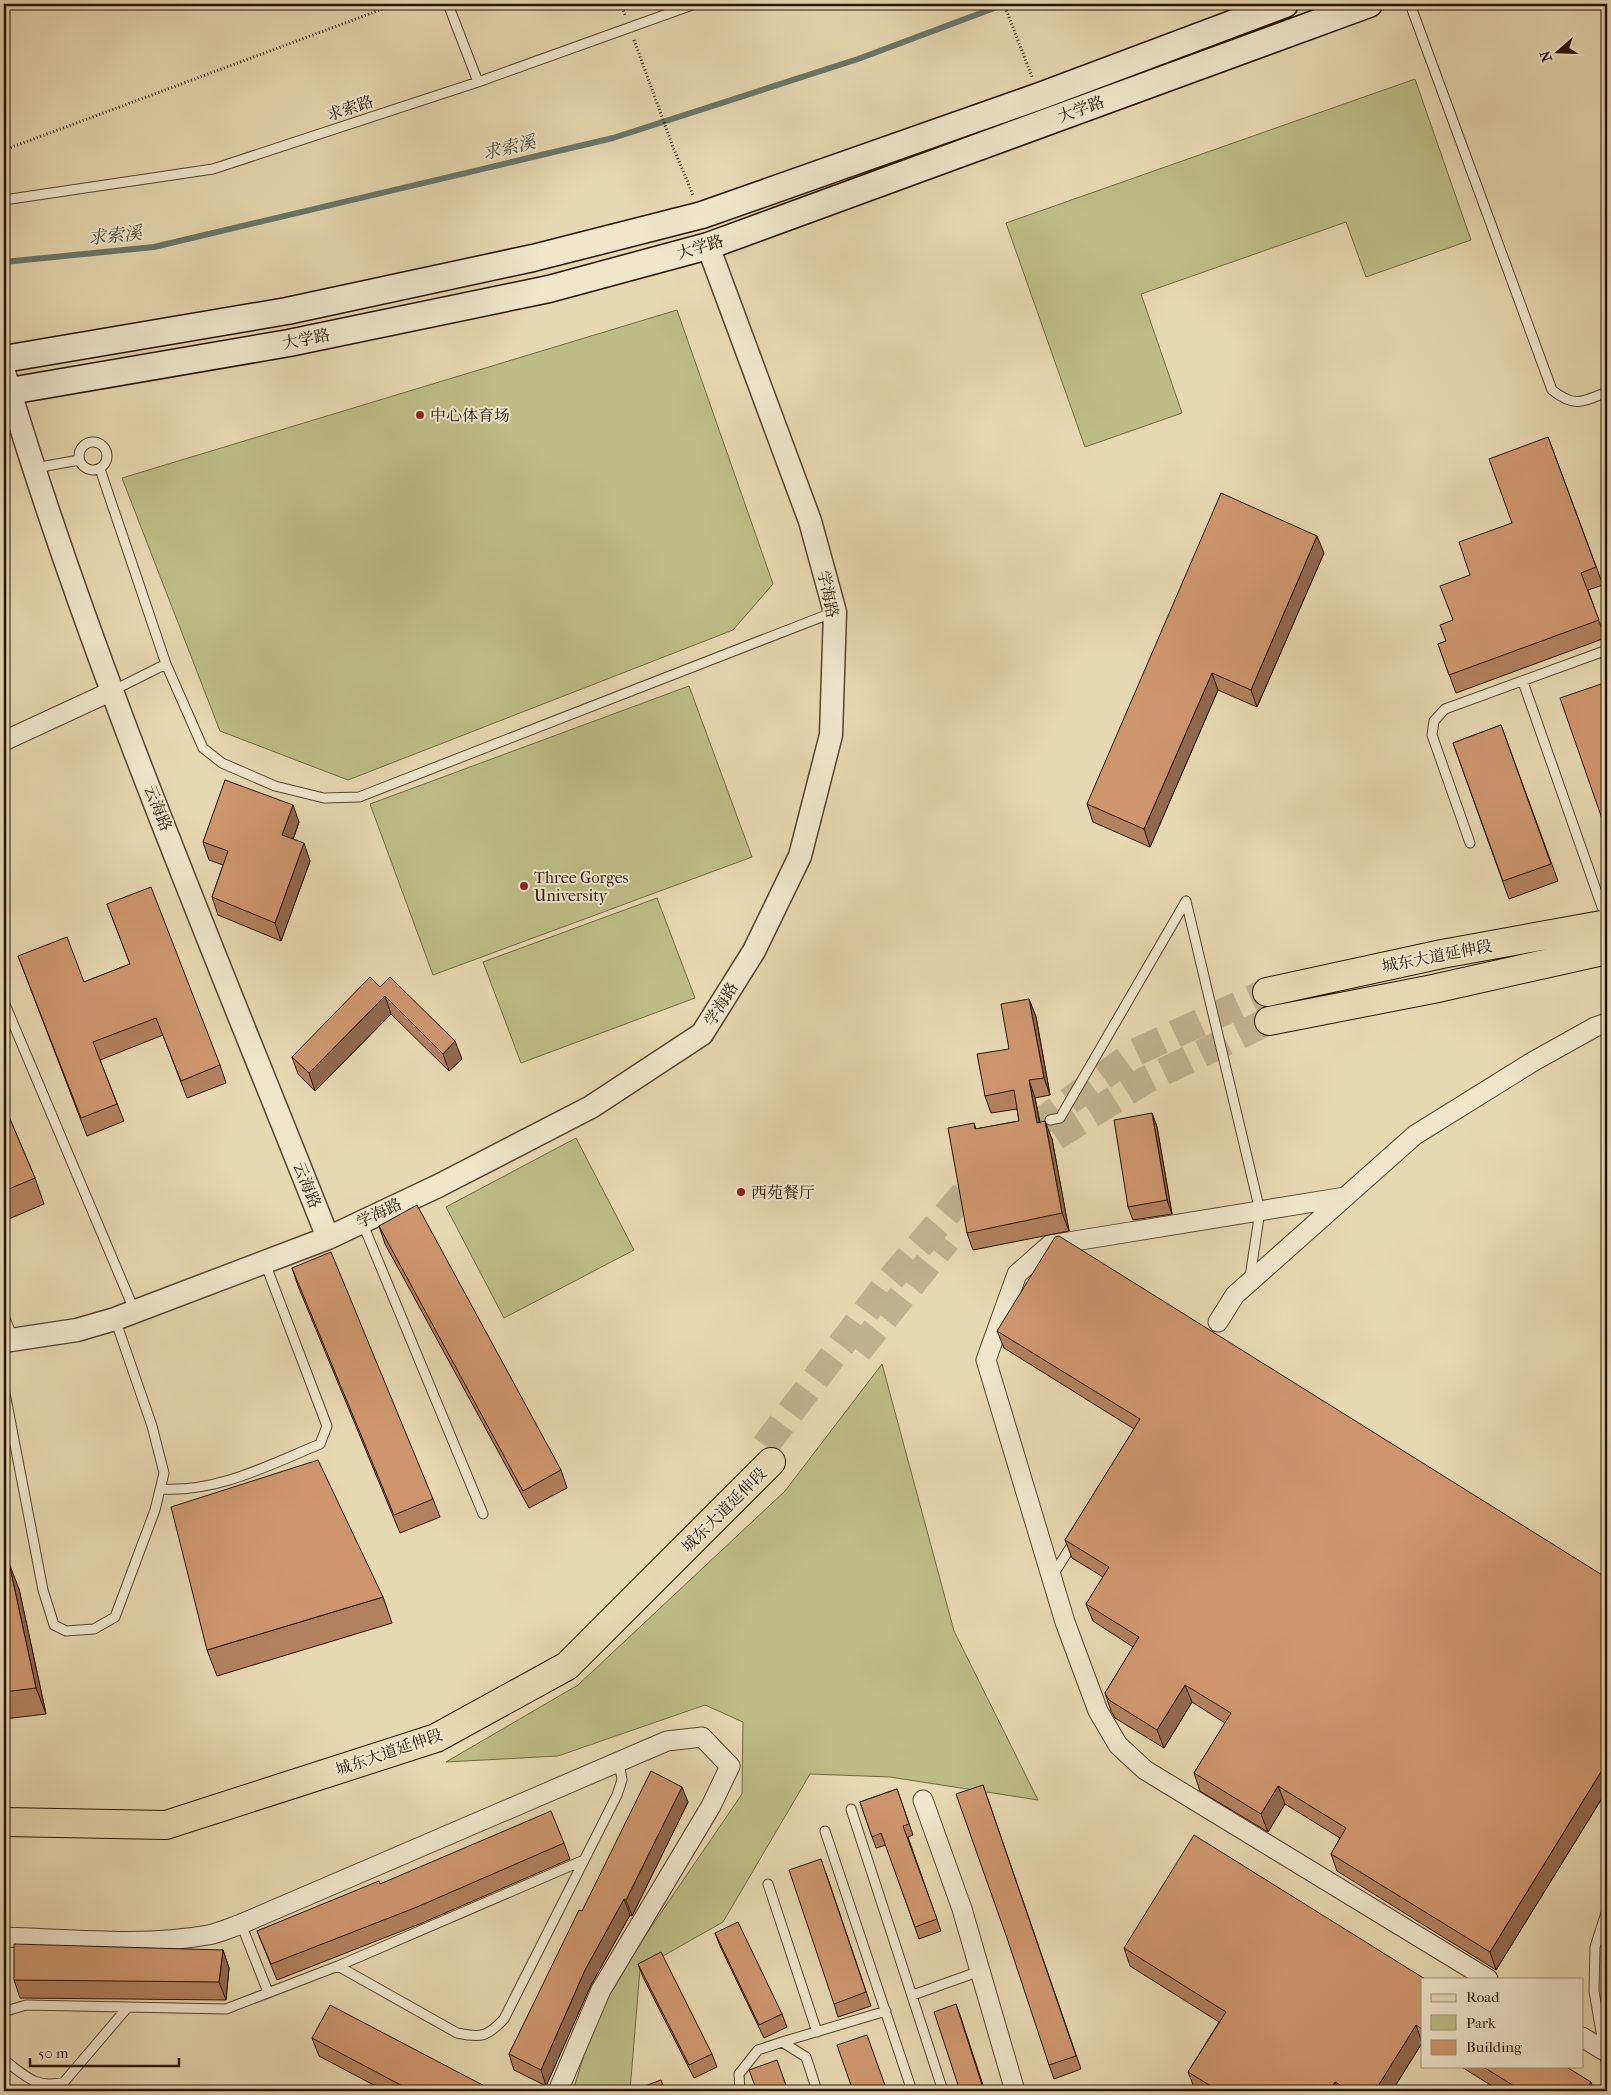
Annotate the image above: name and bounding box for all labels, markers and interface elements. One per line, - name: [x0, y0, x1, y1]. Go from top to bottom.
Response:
- north arrow: [1534, 28, 1584, 78]
- text: N: [1536, 48, 1556, 64]
- street label: 求索路: [324, 92, 376, 124]
- street label: 大学路: [1055, 92, 1107, 126]
- water label: 求索溪: [480, 131, 540, 164]
- water label: 求索溪: [87, 223, 145, 249]
- street label: 大学路: [674, 231, 726, 263]
- street label: 大学路: [281, 325, 331, 353]
- place label: 中心体育场: [430, 406, 510, 425]
- marker: 中心体育场: [414, 409, 426, 421]
- street label: 学海路: [814, 569, 842, 619]
- street label: 云海路: [140, 782, 176, 834]
- place label: Three Gorges University: [534, 868, 629, 905]
- marker: Three Gorges University: [518, 880, 530, 892]
- street label: 城东大道延伸段: [1380, 936, 1494, 976]
- street label: 学海路: [700, 979, 742, 1029]
- street label: 云海路: [289, 1159, 325, 1211]
- place label: 西苑餐厅: [751, 1183, 815, 1202]
- marker: 西苑餐厅: [735, 1186, 747, 1198]
- street label: 学海路: [353, 1194, 405, 1232]
- street label: 城东大道延伸段: [678, 1464, 770, 1556]
- street label: 城东大道延伸段: [333, 1725, 445, 1779]
- legend: [1421, 1978, 1584, 2068]
- text: Road: [1466, 1988, 1500, 2006]
- text: Park: [1466, 2014, 1496, 2032]
- scale bar: [30, 2035, 179, 2067]
- text: Building: [1466, 2038, 1523, 2056]
- text: 50 m: [38, 2044, 69, 2062]

